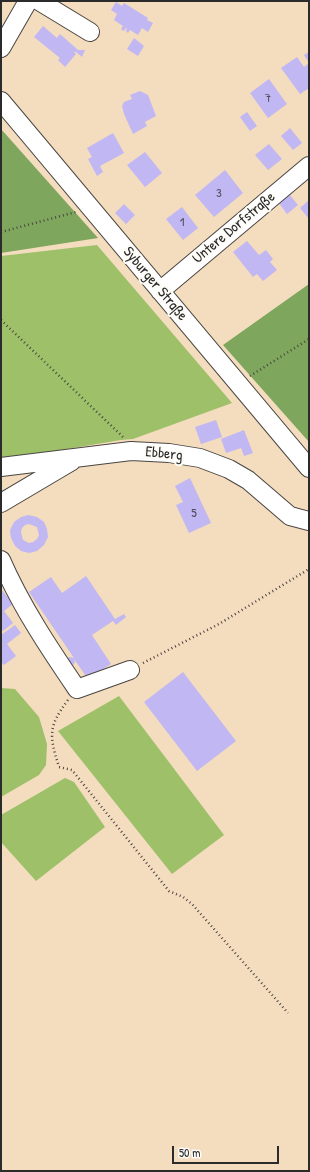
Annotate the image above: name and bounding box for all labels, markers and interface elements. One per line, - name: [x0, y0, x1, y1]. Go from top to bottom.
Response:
- house number: 7: [265, 91, 271, 107]
- house number: 3: [216, 186, 222, 202]
- street label: Untere Dorfstraße: [189, 188, 279, 268]
- house number: 1: [180, 215, 184, 231]
- street label: Syburger Straße: [119, 243, 191, 325]
- street label: Ebberg: [144, 443, 184, 465]
- house number: 5: [191, 506, 197, 522]
- scale bar: [174, 1138, 281, 1164]
- text: 50 m: [179, 1144, 200, 1161]

